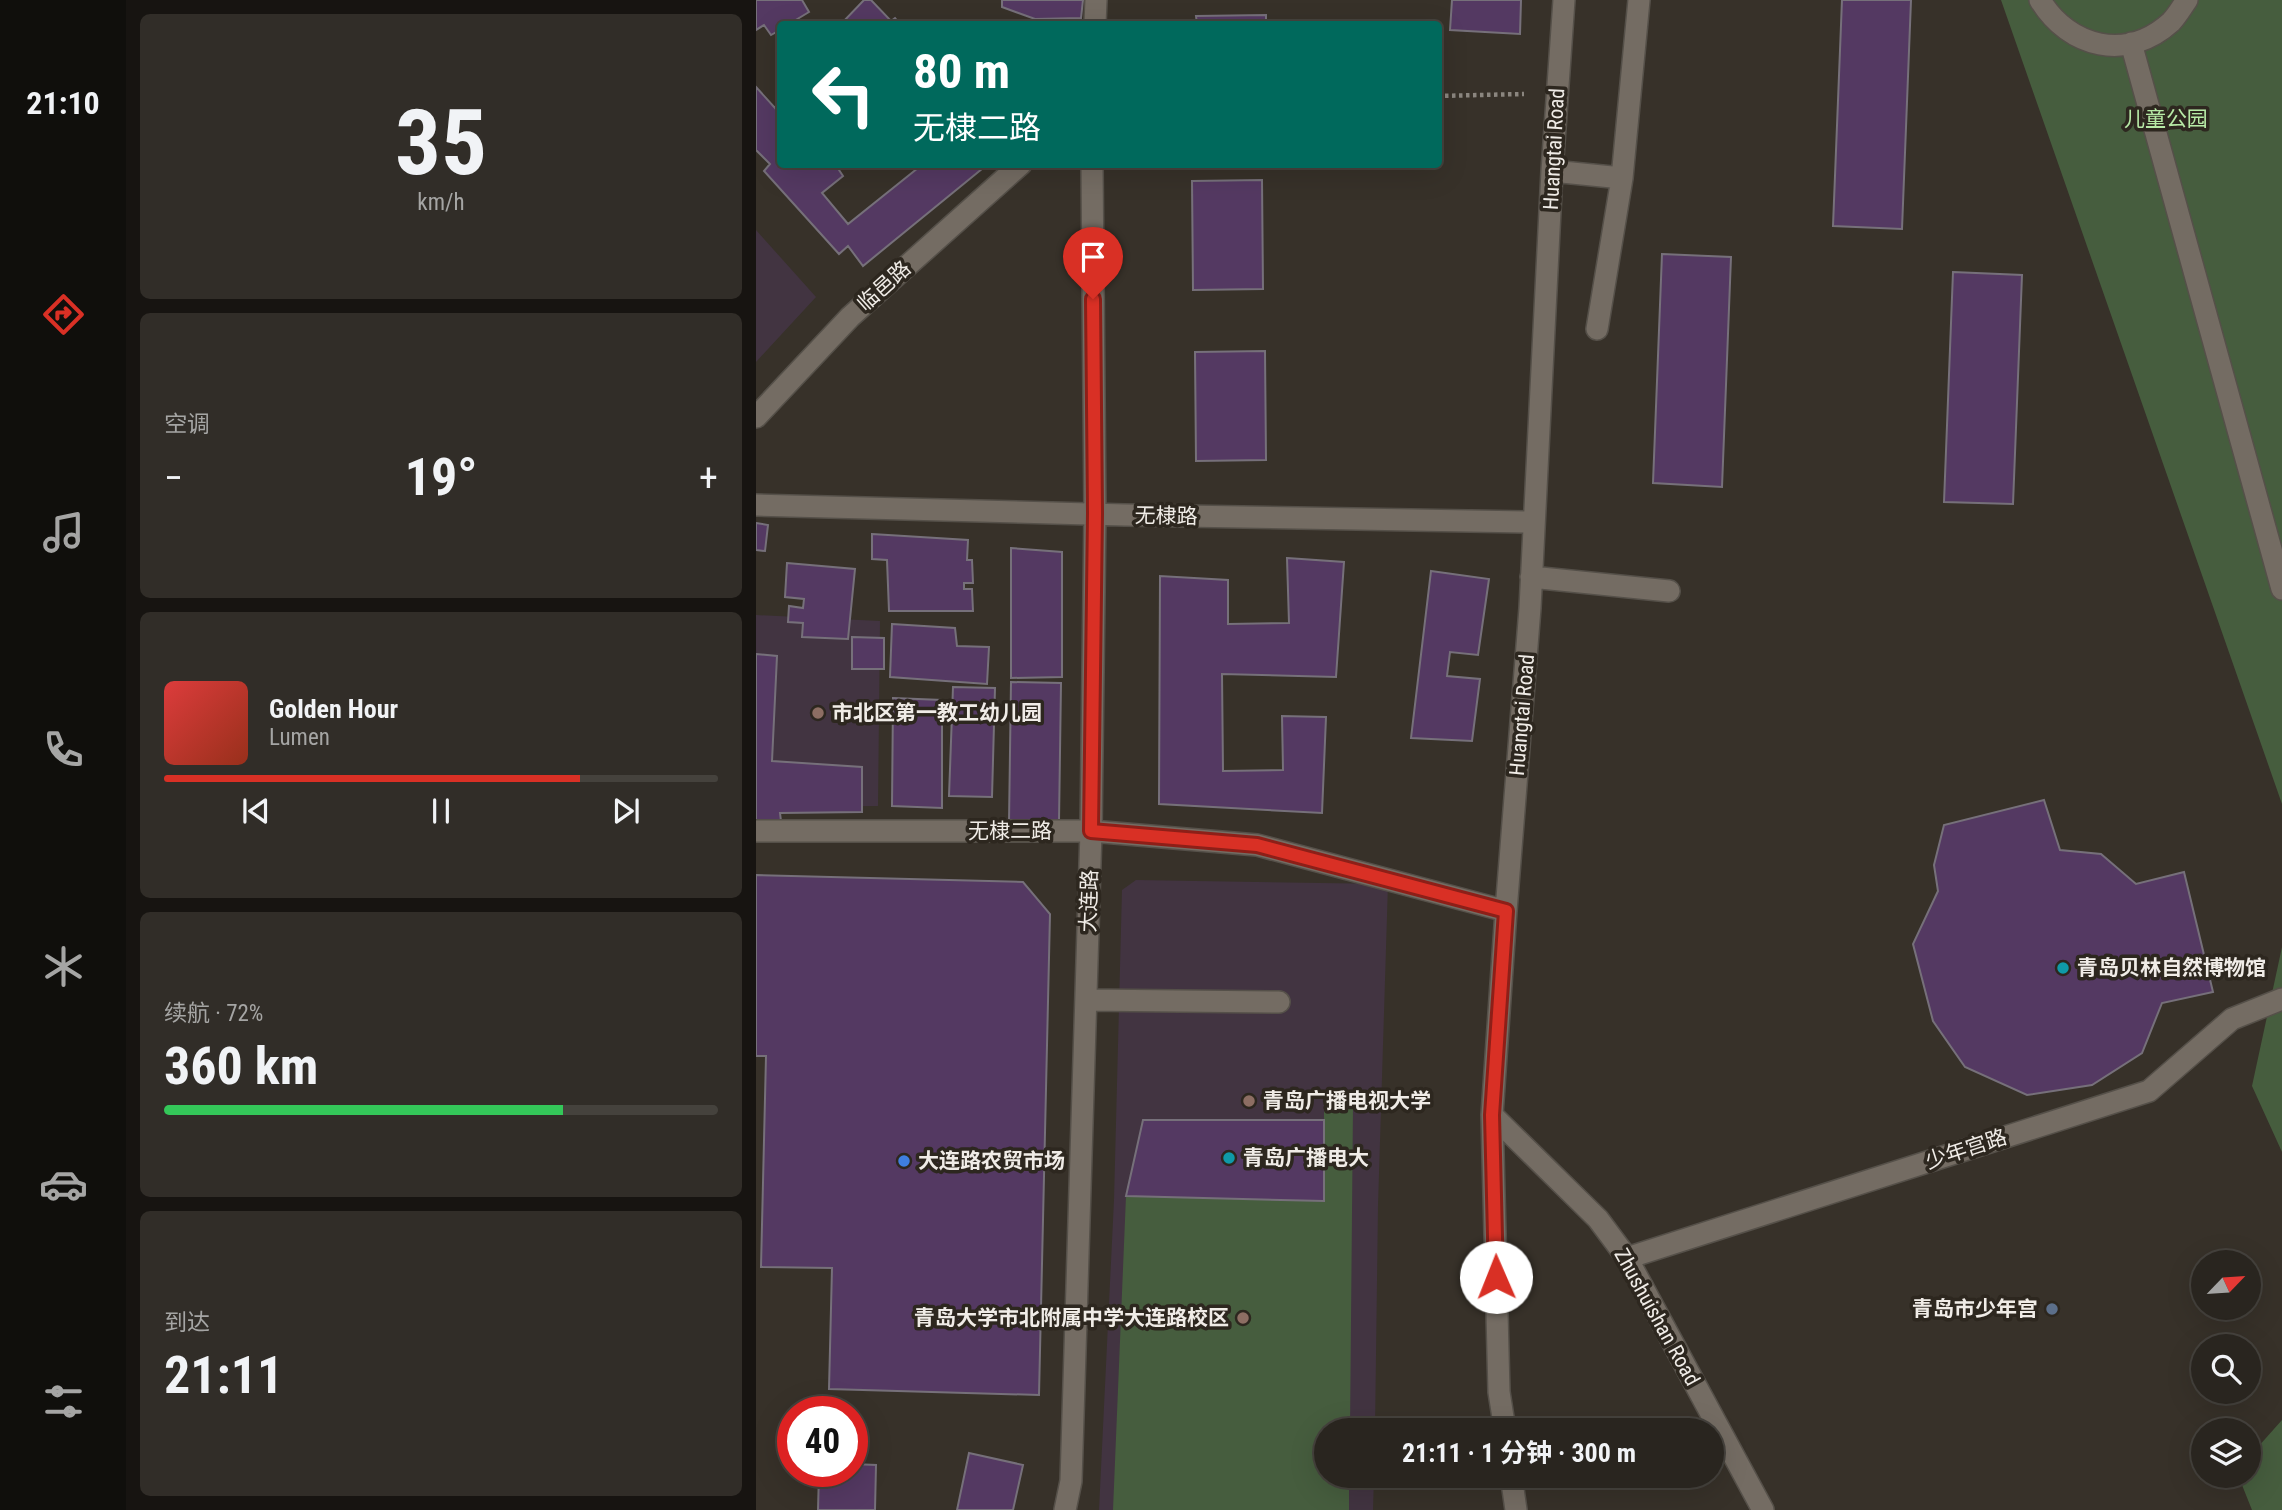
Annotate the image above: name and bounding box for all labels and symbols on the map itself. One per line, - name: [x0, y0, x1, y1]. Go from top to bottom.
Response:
- street label: Huangtai Road: [1539, 88, 1569, 210]
- park label: 儿童公园: [2124, 107, 2208, 131]
- pin: [1063, 227, 1123, 299]
- street label: 临邑路: [853, 256, 915, 316]
- street label: 无棣路: [1134, 503, 1198, 529]
- street label: Huangtai Road: [1505, 653, 1539, 777]
- place label: 市北区第一教工幼儿园: [832, 701, 1042, 725]
- marker: 市北区第一教工幼儿园: [810, 705, 826, 721]
- street label: 无棣二路: [968, 819, 1052, 843]
- street label: 大连路: [1076, 869, 1102, 933]
- place label: 青岛贝林自然博物馆: [2077, 956, 2266, 980]
- marker: 青岛贝林自然博物馆: [2055, 960, 2071, 976]
- place label: 青岛广播电视大学: [1263, 1089, 1431, 1113]
- marker: 青岛广播电视大学: [1241, 1093, 1257, 1109]
- street label: 少年宫路: [1922, 1125, 2010, 1173]
- place label: 青岛广播电大: [1243, 1146, 1369, 1170]
- place label: 大连路农贸市场: [918, 1149, 1065, 1173]
- marker: 青岛广播电大: [1221, 1150, 1237, 1166]
- marker: 大连路农贸市场: [896, 1153, 912, 1169]
- position arrow: [1459, 1240, 1533, 1314]
- street label: Zhushuishan Road: [1609, 1244, 1705, 1390]
- north arrow: [2191, 1250, 2261, 1320]
- place label: 青岛市少年宫: [1912, 1297, 2038, 1321]
- marker: 青岛市少年宫: [2044, 1301, 2060, 1317]
- place label: 青岛大学市北附属中学大连路校区: [914, 1306, 1229, 1330]
- marker: 青岛大学市北附属中学大连路校区: [1235, 1310, 1251, 1326]
- speed limit sign: 40: [777, 1396, 868, 1487]

